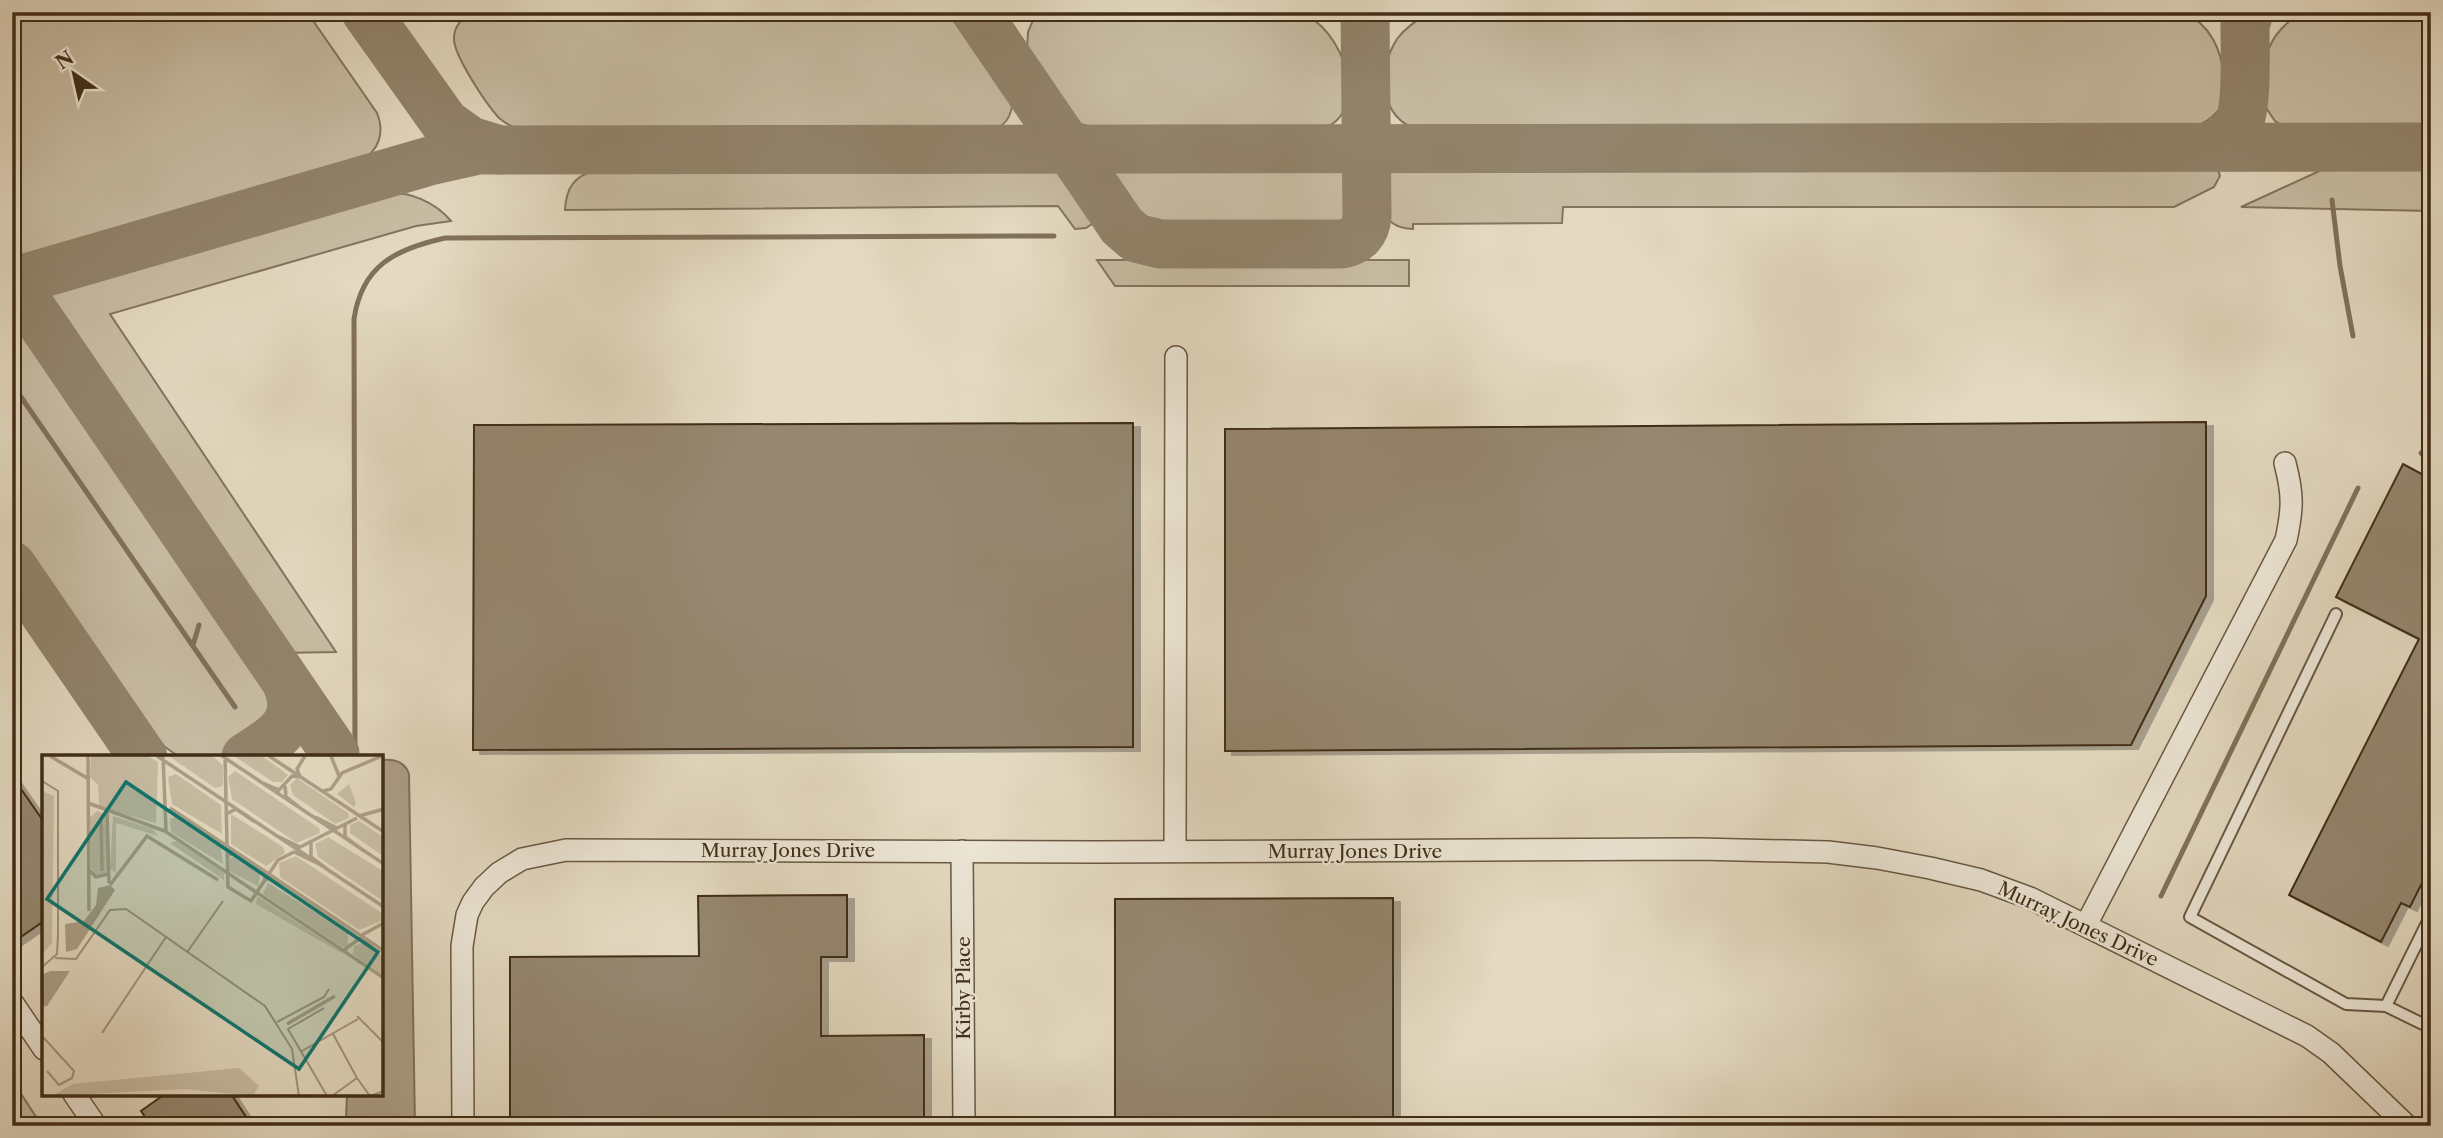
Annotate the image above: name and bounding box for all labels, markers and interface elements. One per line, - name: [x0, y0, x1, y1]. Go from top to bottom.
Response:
- north arrow: [38, 38, 108, 108]
- text: N: [51, 46, 78, 74]
- inset map: [42, 755, 383, 1096]
- street label: Murray Jones Drive: [701, 839, 875, 862]
- street label: Murray Jones Drive: [1268, 840, 1442, 863]
- street label: Murray Jones Drive: [1994, 877, 2162, 971]
- street label: Kirby Place: [952, 936, 975, 1040]

